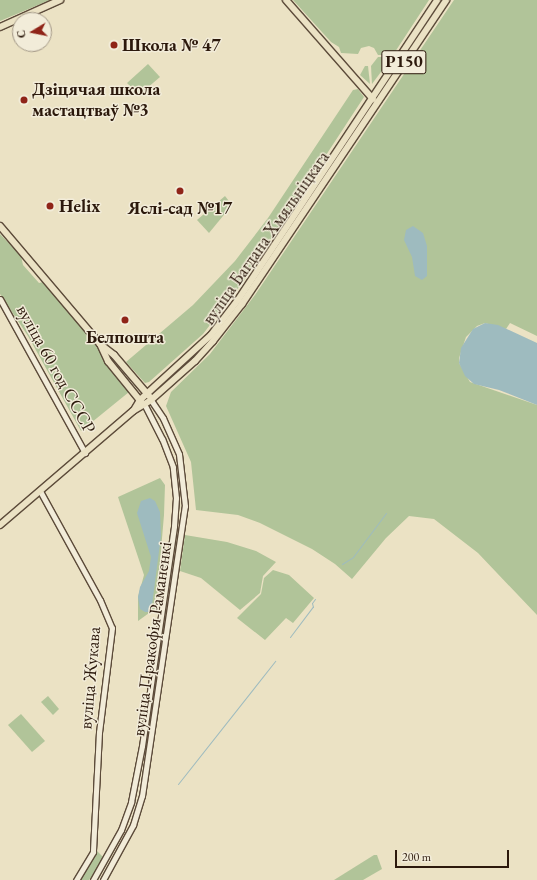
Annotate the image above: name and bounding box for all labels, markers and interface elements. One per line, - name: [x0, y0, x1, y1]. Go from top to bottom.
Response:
- north arrow: [12, 12, 52, 52]
- text: С: [14, 29, 29, 39]
- place label: Школа № 47: [122, 34, 221, 56]
- marker: Школа № 47: [109, 40, 119, 50]
- road number: Р150: [381, 47, 427, 77]
- place label: Дзіцячая школа мастацтваў №3: [32, 79, 160, 122]
- marker: Дзіцячая школа мастацтваў №3: [19, 95, 29, 105]
- street label: вуліца Багдана Хмяльніцкага: [198, 147, 334, 329]
- marker: Яслі-сад №17: [175, 186, 185, 196]
- place label: Helix: [59, 195, 100, 217]
- place label: Яслі-сад №17: [128, 197, 232, 219]
- marker: Helix: [44, 200, 56, 212]
- street label: вуліца 60 год СССР: [12, 301, 100, 437]
- marker: Белпошта: [120, 315, 130, 325]
- place label: Белпошта: [86, 326, 164, 348]
- street label: вуліца Пракофія Раманенкі: [128, 540, 176, 738]
- street label: вуліца Жукава: [75, 626, 105, 730]
- scale bar: [397, 842, 511, 868]
- text: 200 m: [402, 849, 431, 865]

